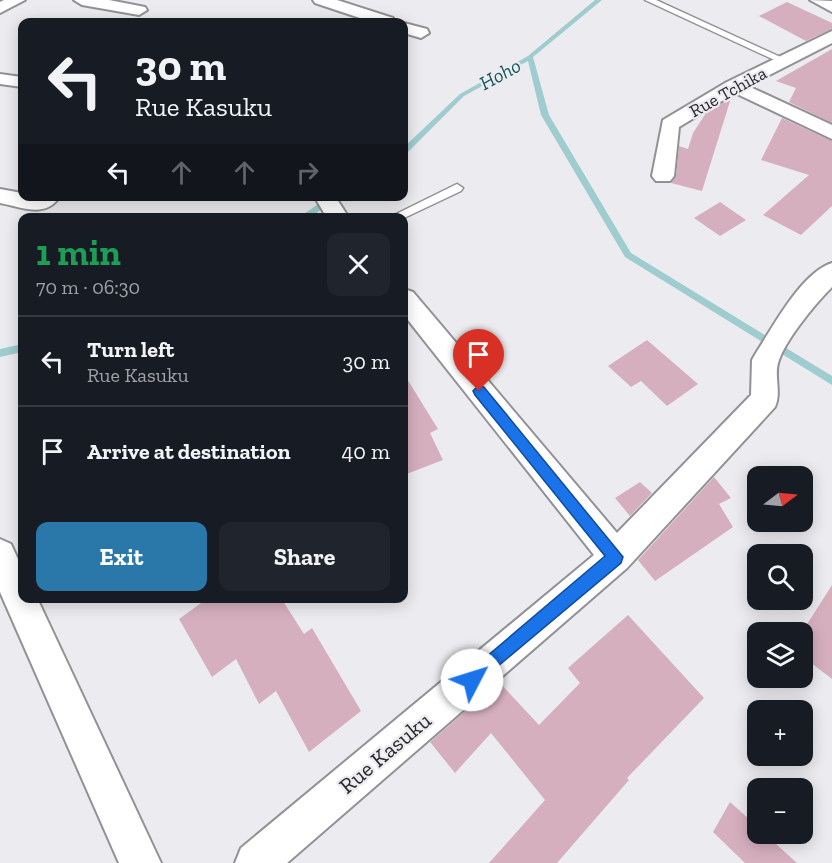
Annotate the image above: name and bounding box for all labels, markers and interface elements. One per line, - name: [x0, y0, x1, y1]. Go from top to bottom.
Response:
- text: 30 m: [135, 40, 226, 91]
- icon: left: [36, 42, 114, 120]
- water label: Hoho: [475, 53, 525, 95]
- street label: Rue Tchika: [686, 62, 771, 122]
- text: Rue Kasuku: [135, 91, 272, 123]
- icon: left: [102, 156, 135, 189]
- icon: ahead: [165, 156, 198, 189]
- icon: ahead: [228, 156, 261, 189]
- icon: right: [291, 156, 324, 189]
- text: 1 min: [36, 231, 121, 274]
- button: close: [327, 233, 390, 296]
- text: 70 m · 06:30: [36, 275, 140, 299]
- pin: [453, 329, 504, 391]
- text: Turn left: [87, 336, 174, 363]
- icon: arrive: [462, 338, 495, 371]
- icon: left: [36, 345, 69, 378]
- text: 30 m: [343, 348, 390, 375]
- text: Rue Kasuku: [87, 363, 189, 387]
- icon: arrive: [36, 435, 69, 468]
- text: Arrive at destination: [87, 438, 290, 465]
- text: 40 m: [341, 438, 390, 465]
- north arrow: [747, 466, 813, 532]
- map controls: [747, 466, 813, 844]
- button: Exit: [36, 522, 207, 591]
- button: Share: [219, 522, 390, 591]
- button: search: [747, 544, 813, 610]
- button: layers: [747, 622, 813, 688]
- position arrow: [440, 648, 504, 712]
- button: +: [747, 700, 813, 766]
- street label: Rue Kasuku: [334, 706, 437, 799]
- button: −: [747, 778, 813, 844]

